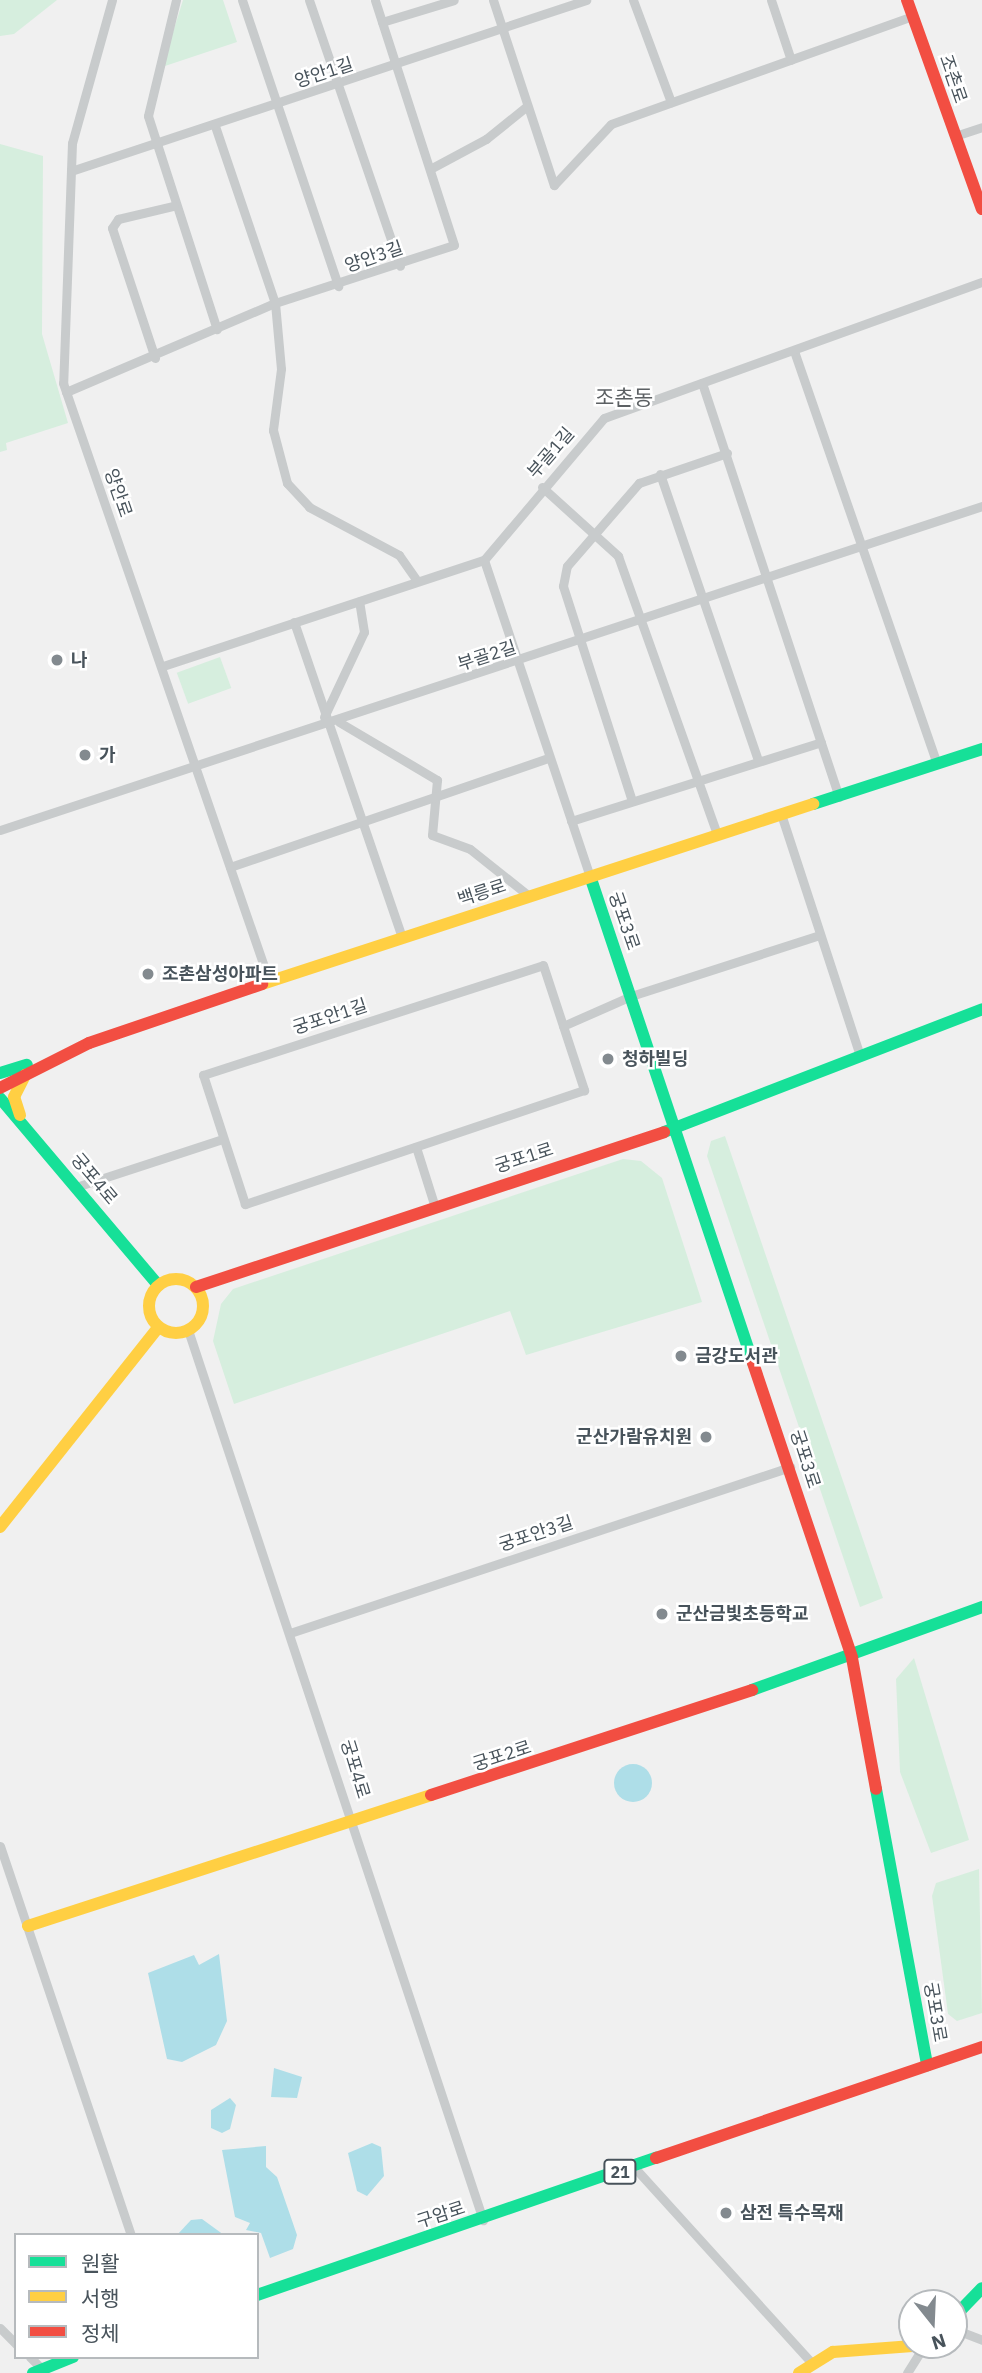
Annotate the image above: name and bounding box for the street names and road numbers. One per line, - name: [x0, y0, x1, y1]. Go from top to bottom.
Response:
- street label: 조촌로: [935, 52, 971, 106]
- street label: 양안1길: [292, 53, 356, 93]
- street label: 양안3길: [342, 237, 406, 277]
- street label: 부골1길: [523, 423, 579, 483]
- street label: 양안로: [100, 466, 136, 520]
- street label: 부골2길: [455, 636, 519, 676]
- street label: 백릉로: [455, 875, 509, 911]
- street label: 궁포3로: [604, 889, 644, 953]
- street label: 궁포안1길: [290, 995, 370, 1039]
- street label: 궁포1로: [492, 1138, 556, 1178]
- street label: 궁포4로: [66, 1149, 122, 1209]
- street label: 궁포3로: [785, 1427, 825, 1491]
- street label: 궁포안3길: [496, 1512, 576, 1556]
- street label: 궁포2로: [470, 1736, 534, 1776]
- street label: 궁포4로: [336, 1737, 374, 1801]
- street label: 궁포3로: [919, 1980, 951, 2044]
- road number: 21: [602, 2160, 638, 2184]
- street label: 구암로: [414, 2197, 468, 2233]

